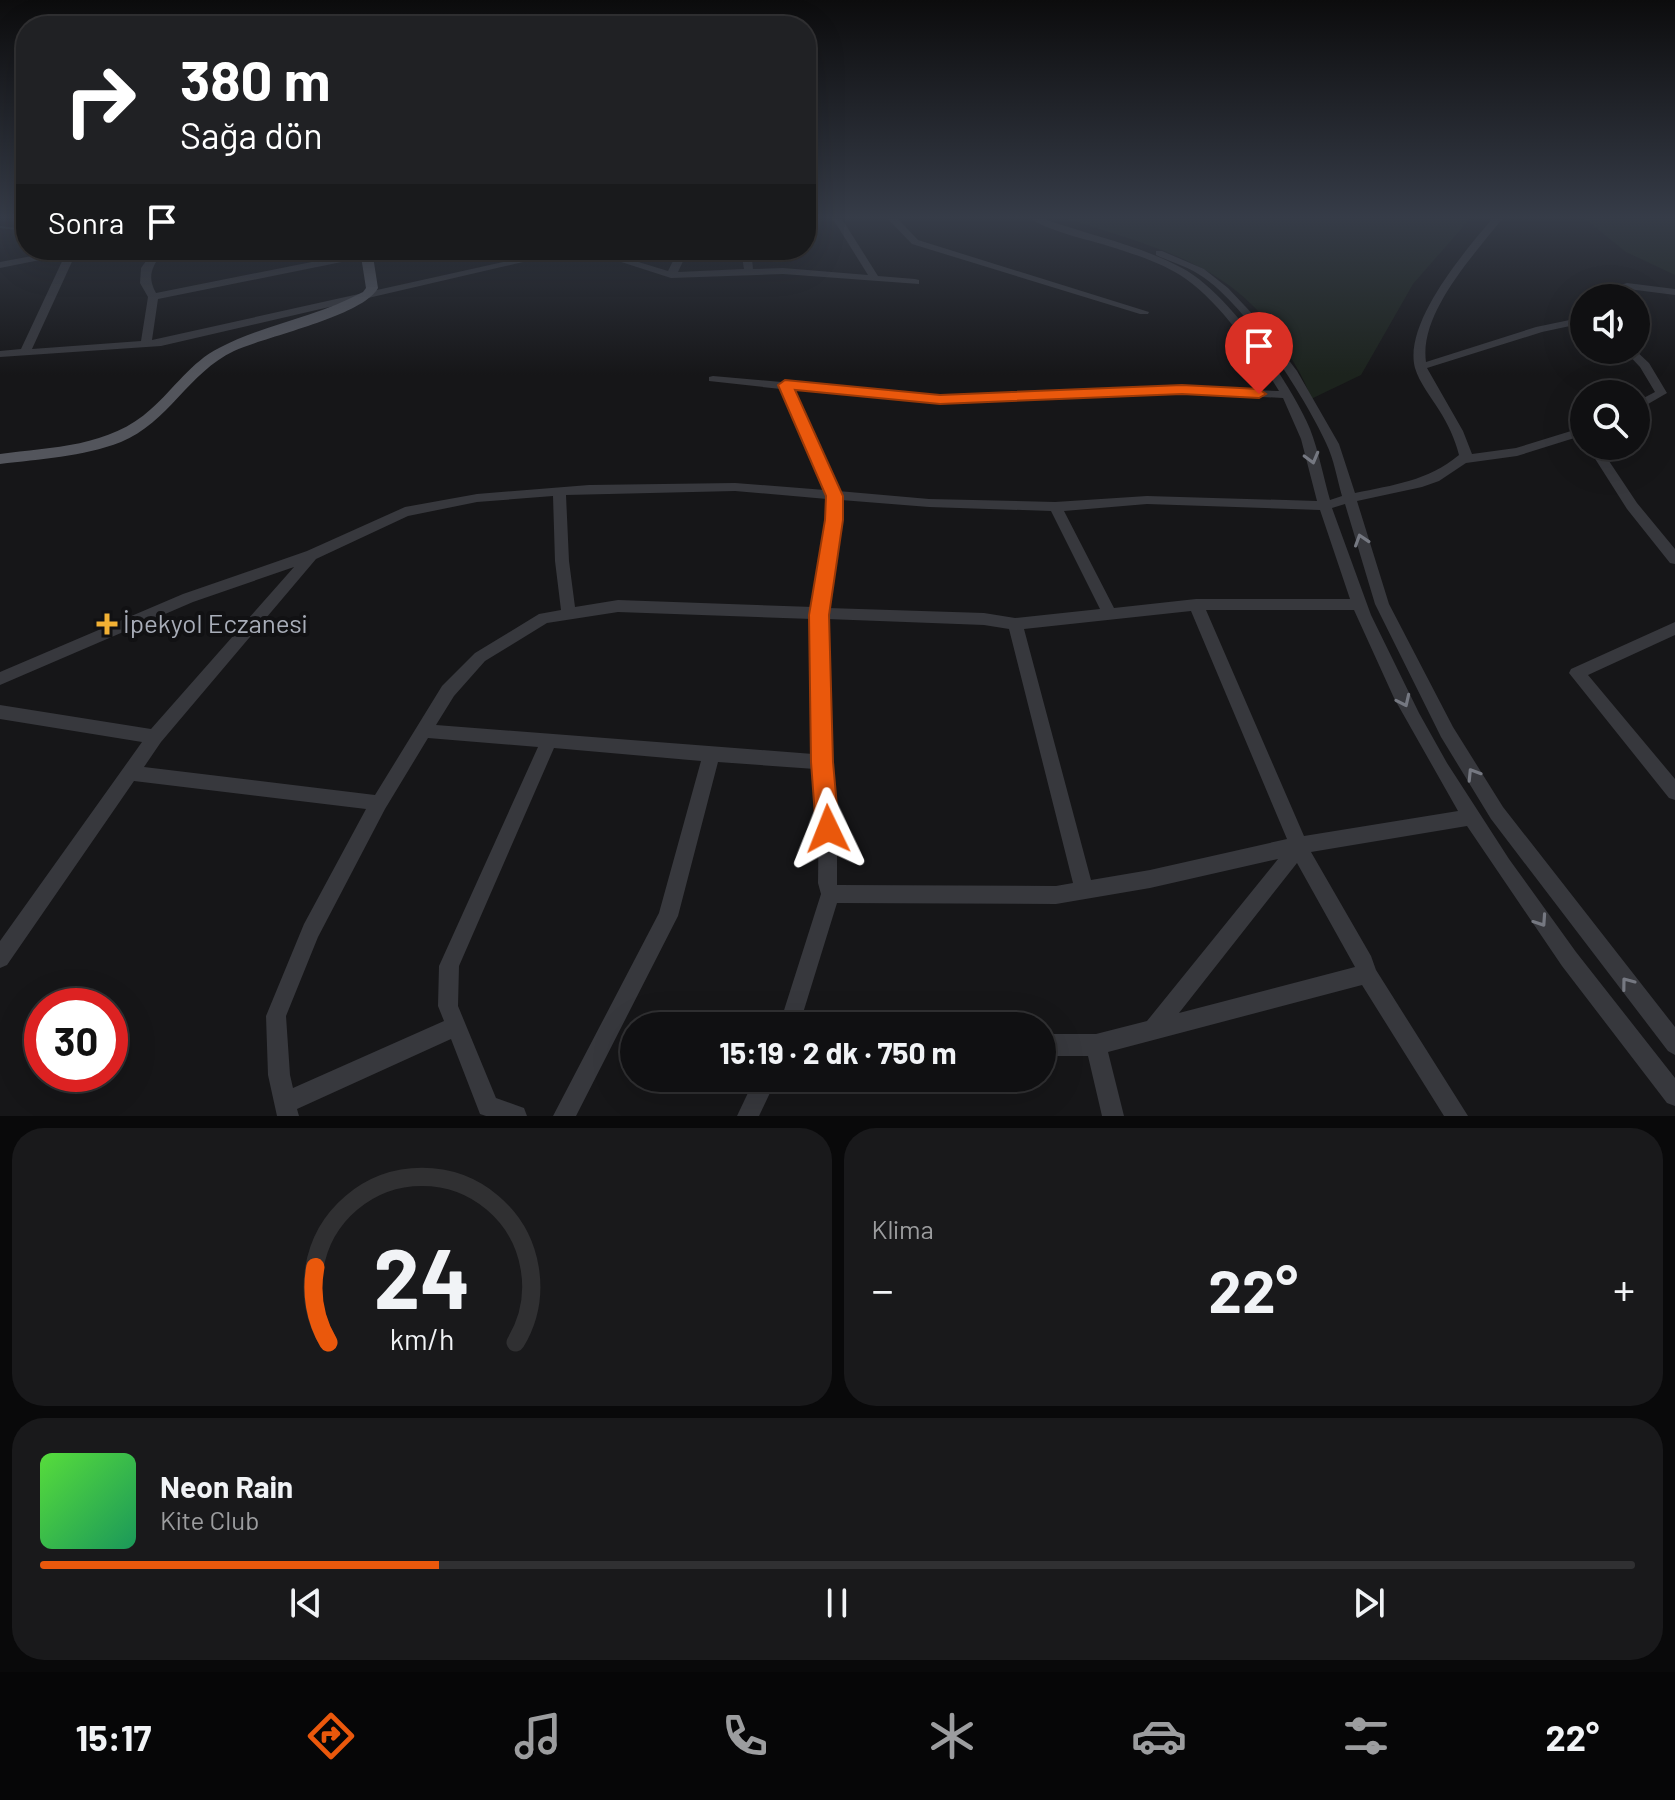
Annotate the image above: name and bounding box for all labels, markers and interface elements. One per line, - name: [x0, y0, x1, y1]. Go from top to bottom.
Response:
- text: 380 m: [180, 45, 330, 112]
- icon: right: [48, 48, 152, 152]
- text: Sağa dön: [180, 113, 323, 156]
- icon: arrive: [140, 200, 184, 244]
- text: Sonra: [48, 204, 124, 240]
- map controls: [1570, 284, 1650, 460]
- button: sound: [1570, 284, 1650, 364]
- pin: [1225, 312, 1293, 394]
- icon: arrive: [1237, 324, 1281, 368]
- button: search: [1570, 380, 1650, 460]
- one-way arrow: [1302, 451, 1319, 465]
- one-way arrow: [1354, 534, 1370, 547]
- place label: İpekyol Eczanesi: [123, 607, 307, 638]
- marker: İpekyol Eczanesi: [98, 615, 116, 633]
- one-way arrow: [1394, 692, 1410, 707]
- one-way arrow: [1467, 768, 1483, 783]
- position arrow: [786, 787, 870, 871]
- one-way arrow: [1531, 913, 1546, 927]
- one-way arrow: [1622, 978, 1637, 992]
- speed limit sign: 30: [24, 988, 128, 1092]
- text: 15:19 · 2 dk · 750 m: [719, 1034, 957, 1070]
- text: Klima: [872, 1213, 934, 1244]
- text: 24: [373, 1226, 470, 1326]
- text: 22°: [1208, 1253, 1298, 1325]
- text: −: [872, 1262, 894, 1315]
- text: +: [1613, 1262, 1635, 1315]
- text: km/h: [389, 1321, 454, 1356]
- text: Neon Rain: [160, 1468, 293, 1504]
- text: Kite Club: [160, 1504, 259, 1535]
- icon: previous: [284, 1581, 328, 1625]
- icon: pause: [815, 1581, 859, 1625]
- icon: next: [1347, 1581, 1391, 1625]
- icon: directions: [303, 1708, 359, 1764]
- icon: music: [510, 1708, 566, 1764]
- icon: phone: [717, 1708, 773, 1764]
- icon: climate: [924, 1708, 980, 1764]
- icon: car: [1131, 1708, 1187, 1764]
- icon: filters: [1338, 1708, 1394, 1764]
- text: 15:17: [76, 1715, 151, 1758]
- text: 22°: [1546, 1715, 1599, 1758]

